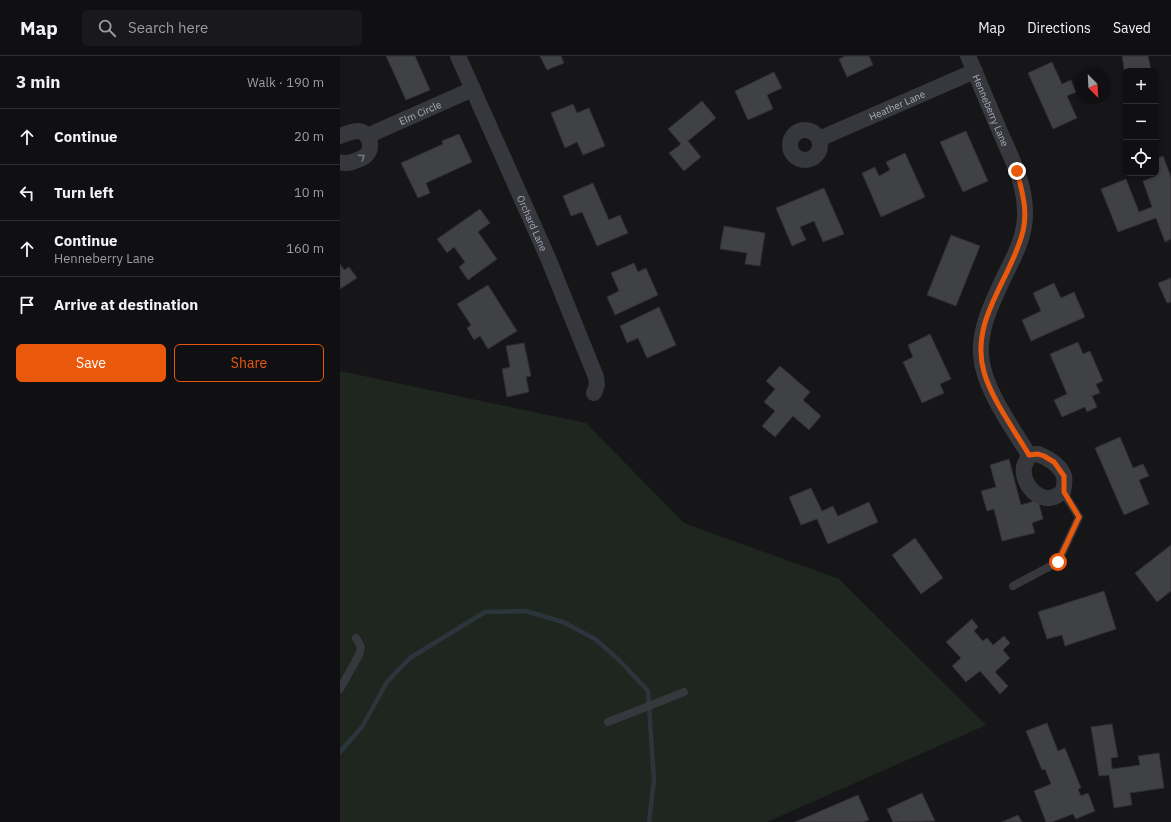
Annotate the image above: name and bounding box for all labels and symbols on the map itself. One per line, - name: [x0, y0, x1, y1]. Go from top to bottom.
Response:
- north arrow: [1075, 68, 1111, 104]
- street label: Henneberry Lane: [970, 72, 1012, 149]
- street label: Heather Lane: [867, 87, 928, 123]
- street label: Elm Circle: [397, 97, 444, 128]
- one-way arrow: [358, 155, 365, 162]
- route end: [1008, 162, 1026, 180]
- street label: Orchard Lane: [514, 193, 551, 254]
- route start: [1049, 553, 1067, 571]

